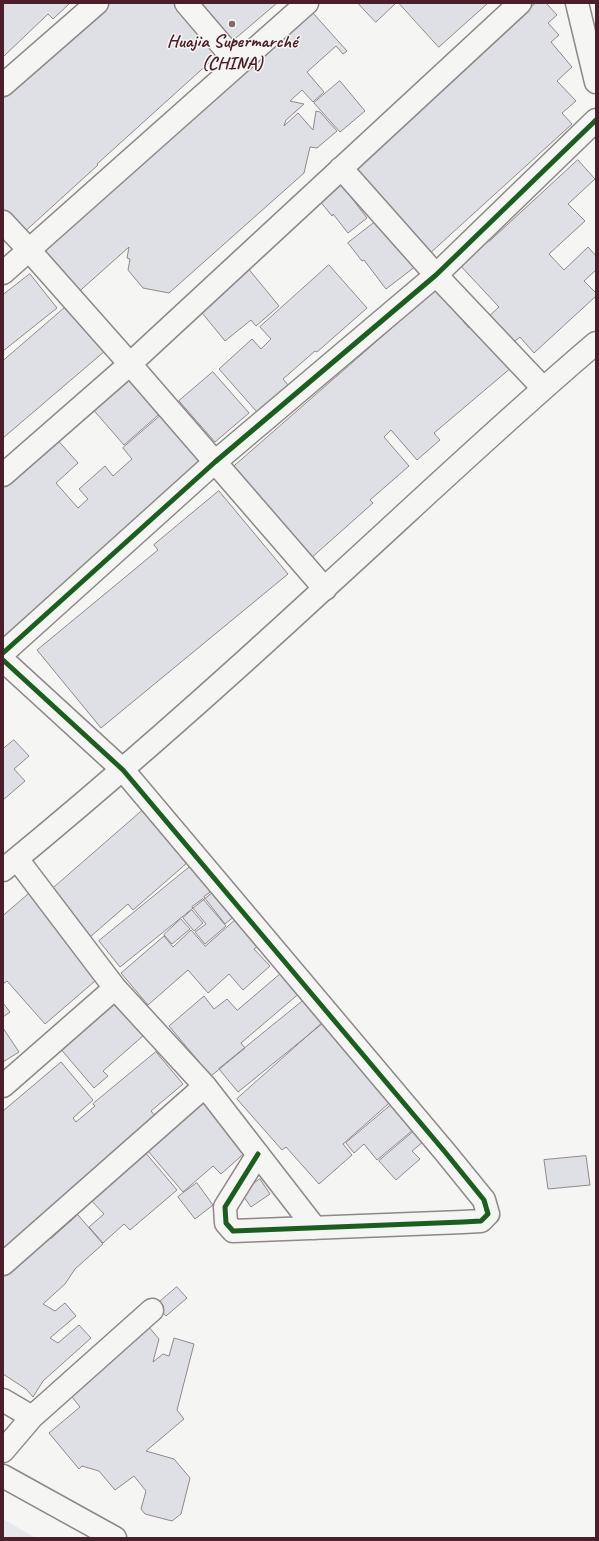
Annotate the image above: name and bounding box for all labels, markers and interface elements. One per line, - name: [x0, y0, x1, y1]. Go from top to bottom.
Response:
- marker: Huajia Supermarché (CHINA): [227, 19, 237, 29]
- place label: Huajia Supermarché (CHINA): [167, 31, 297, 75]

